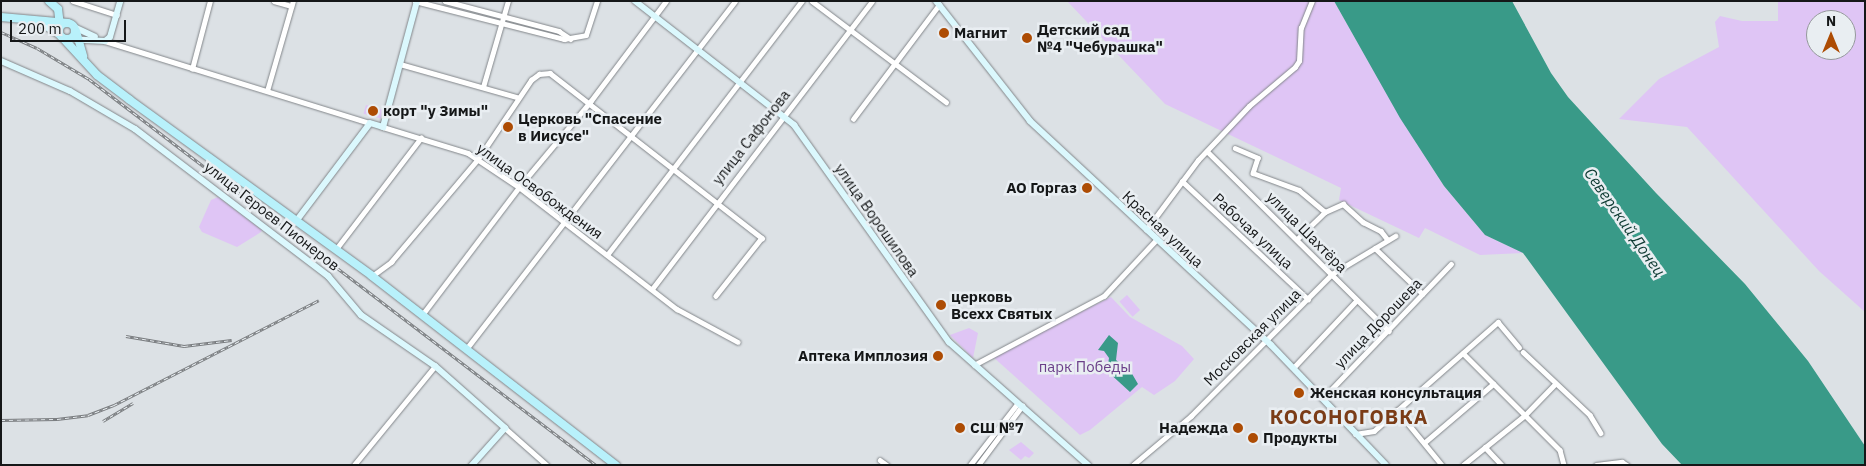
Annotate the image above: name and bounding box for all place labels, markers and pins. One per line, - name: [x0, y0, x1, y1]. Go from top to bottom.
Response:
- place label: Детский сад №4 "Чебурашка": [1037, 20, 1163, 55]
- place label: Магнит: [954, 24, 1007, 42]
- marker: Магнит: [938, 27, 950, 39]
- marker: Детский сад №4 "Чебурашка": [1021, 32, 1033, 44]
- place label: корт "у Зимы": [383, 102, 488, 120]
- marker: корт "у Зимы": [367, 105, 379, 117]
- place label: Церковь "Спасение в Иисусе": [518, 109, 662, 144]
- marker: Церковь "Спасение в Иисусе": [502, 121, 514, 133]
- place label: АО Горгаз: [1006, 179, 1077, 197]
- marker: АО Горгаз: [1081, 182, 1093, 194]
- place label: церковь Всехх Святых: [951, 287, 1052, 322]
- marker: церковь Всехх Святых: [935, 299, 947, 311]
- place label: Аптека Имплозия: [798, 347, 928, 365]
- marker: Аптека Имплозия: [932, 350, 944, 362]
- place label: Женская консультация: [1310, 384, 1482, 402]
- marker: Женская консультация: [1292, 386, 1306, 400]
- place label: СШ №7: [970, 419, 1024, 437]
- place label: Надежда: [1159, 419, 1228, 437]
- marker: СШ №7: [954, 422, 966, 434]
- marker: Надежда: [1232, 422, 1244, 434]
- place label: Продукты: [1263, 429, 1337, 447]
- marker: Продукты: [1247, 432, 1259, 444]

